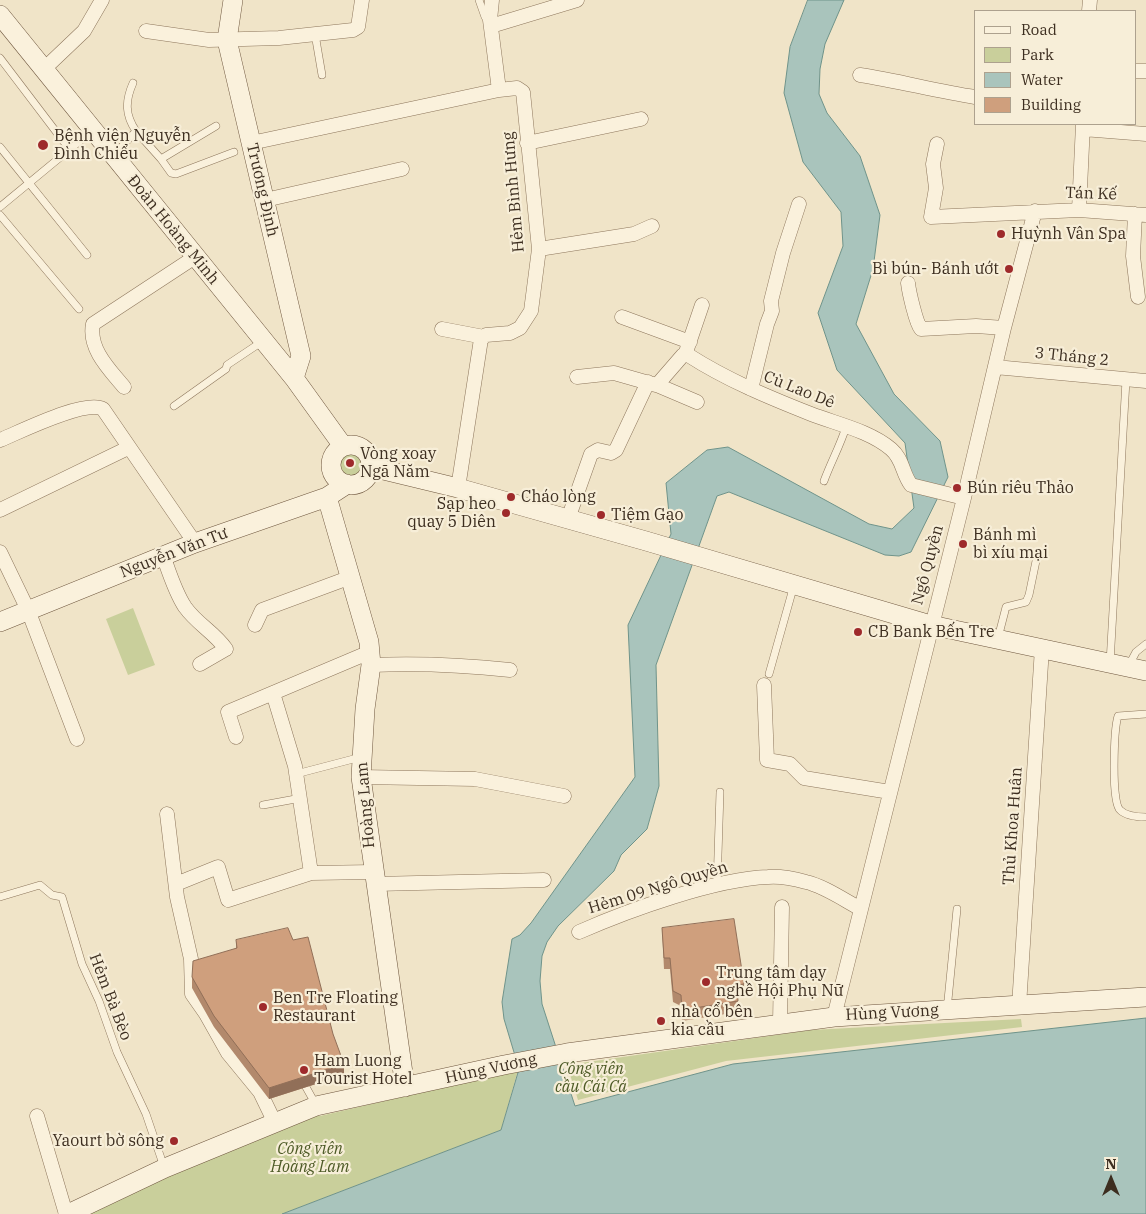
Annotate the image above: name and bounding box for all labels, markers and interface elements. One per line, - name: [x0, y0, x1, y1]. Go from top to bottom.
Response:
- legend: [974, 10, 1136, 125]
- text: Road: [1021, 20, 1057, 39]
- text: Park: [1021, 45, 1054, 64]
- text: Water: [1021, 70, 1063, 89]
- text: Building: [1021, 95, 1081, 114]
- place label: Bệnh viện Nguyễn Đình Chiểu: [54, 126, 191, 164]
- street label: Hẻm Bình Hưng: [499, 131, 529, 253]
- marker: Bệnh viện Nguyễn Đình Chiểu: [36, 138, 50, 152]
- street label: Trương Định: [242, 141, 282, 239]
- street label: Đoàn Hoàng Minh: [123, 171, 223, 289]
- street label: Tán Kế: [1065, 183, 1117, 205]
- place label: Huỳnh Vân Spa: [1011, 224, 1126, 244]
- marker: Huỳnh Vân Spa: [995, 228, 1007, 240]
- place label: Bì bún- Bánh ướt: [872, 259, 999, 279]
- marker: Bì bún- Bánh ướt: [1003, 263, 1015, 275]
- street label: 3 Tháng 2: [1034, 344, 1110, 370]
- street label: Cù Lao Dê: [761, 367, 837, 413]
- place label: Vòng xoay Ngã Năm: [360, 444, 436, 482]
- marker: Vòng xoay Ngã Năm: [344, 457, 356, 469]
- place label: Bún riêu Thảo: [967, 478, 1074, 498]
- marker: Bún riêu Thảo: [951, 482, 963, 494]
- place label: Cháo lòng: [521, 487, 596, 507]
- marker: Cháo lòng: [505, 491, 517, 503]
- place label: Sạp heo quay 5 Diên: [407, 494, 496, 532]
- place label: Tiệm Gạo: [611, 505, 683, 525]
- marker: Sạp heo quay 5 Diên: [500, 507, 512, 519]
- marker: Tiệm Gạo: [595, 509, 607, 521]
- street label: Ngô Quyền: [908, 523, 948, 607]
- street label: Nguyễn Văn Tư: [117, 524, 231, 582]
- place label: Bánh mì bì xíu mại: [973, 525, 1048, 563]
- marker: Bánh mì bì xíu mại: [957, 538, 969, 550]
- place label: CB Bank Bến Tre: [868, 622, 995, 642]
- marker: CB Bank Bến Tre: [852, 626, 864, 638]
- street label: Hoàng Lam: [353, 761, 379, 849]
- street label: Thủ Khoa Huân: [999, 766, 1027, 886]
- street label: Hẻm 09 Ngô Quyền: [586, 858, 730, 918]
- street label: Hẻm Bà Bèo: [85, 951, 135, 1043]
- place label: Trung tâm dạy nghề Hội Phụ Nữ: [716, 963, 844, 1001]
- marker: Trung tâm dạy nghề Hội Phụ Nữ: [700, 976, 712, 988]
- place label: Ben Tre Floating Restaurant: [273, 988, 398, 1026]
- marker: Ben Tre Floating Restaurant: [257, 1001, 269, 1013]
- street label: Hùng Vương: [845, 1001, 939, 1025]
- place label: nhà cổ bên kia cầu: [671, 1002, 753, 1040]
- marker: nhà cổ bên kia cầu: [655, 1015, 667, 1027]
- street label: Hùng Vương: [443, 1050, 539, 1088]
- place label: Ham Luong Tourist Hotel: [314, 1051, 412, 1089]
- park label: Công viên cầu Cái Cá: [555, 1059, 627, 1097]
- marker: Ham Luong Tourist Hotel: [298, 1064, 310, 1076]
- place label: Yaourt bờ sông: [52, 1131, 164, 1151]
- marker: Yaourt bờ sông: [168, 1135, 180, 1147]
- park label: Công viên Hoàng Lam: [270, 1139, 350, 1177]
- north arrow: [1086, 1154, 1136, 1204]
- text: N: [1105, 1155, 1117, 1173]

